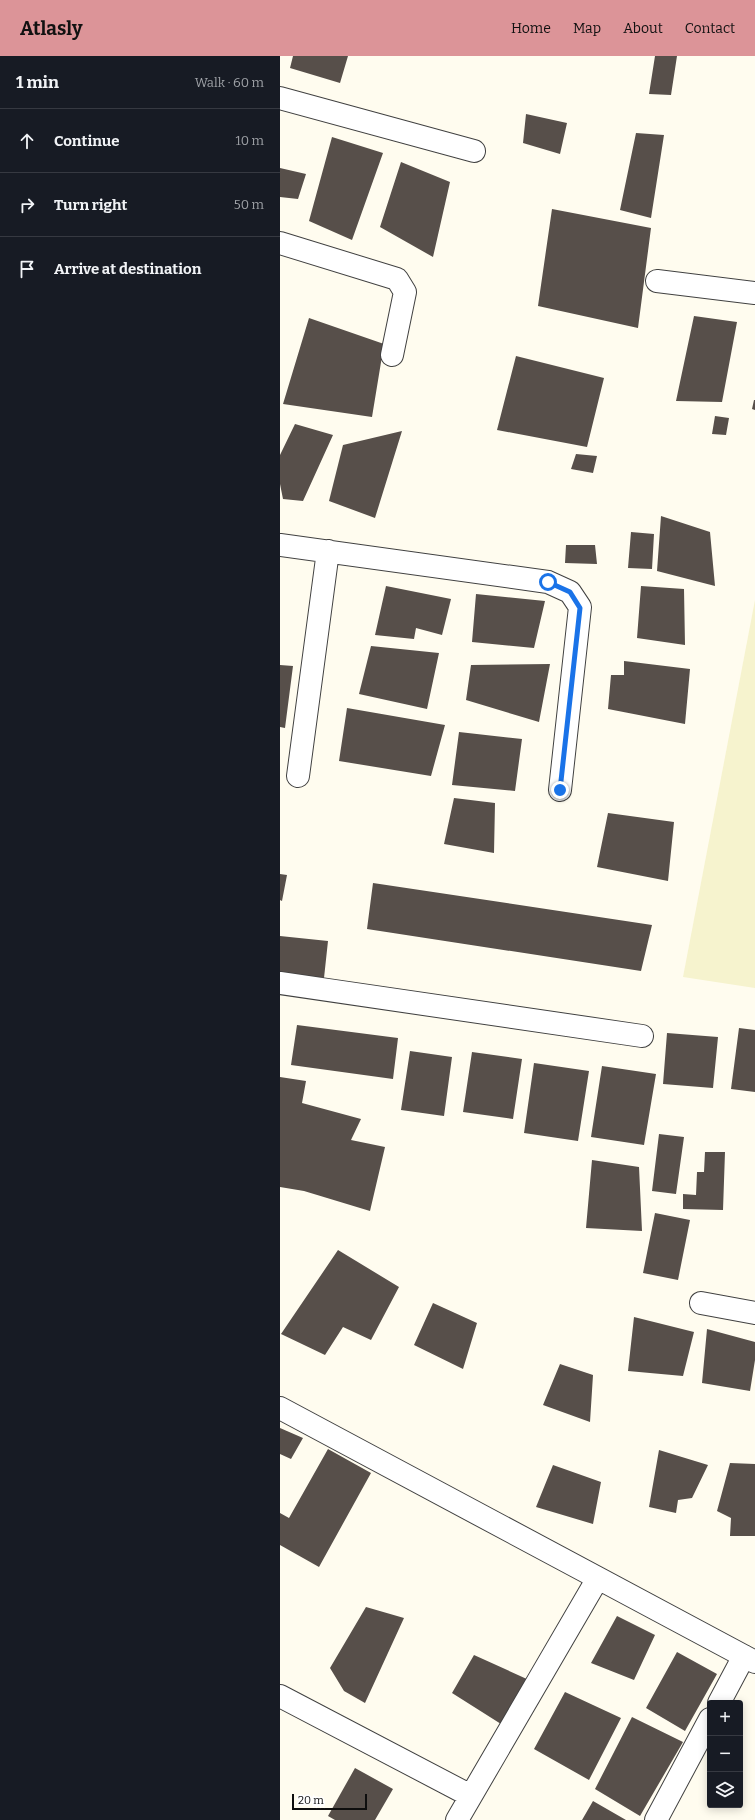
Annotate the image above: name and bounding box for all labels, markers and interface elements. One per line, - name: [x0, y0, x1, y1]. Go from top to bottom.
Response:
- text: Atlasly: [20, 17, 82, 40]
- text: Home: [511, 20, 551, 37]
- text: Map: [573, 20, 601, 37]
- text: About: [623, 20, 663, 37]
- text: Contact: [685, 20, 735, 37]
- text: 1 min: [16, 72, 59, 93]
- text: Walk · 60 m: [195, 75, 264, 90]
- icon: ahead: [16, 130, 38, 152]
- text: Continue: [54, 132, 120, 150]
- text: 10 m: [235, 133, 264, 148]
- icon: right: [16, 194, 38, 216]
- text: Turn right: [54, 196, 127, 214]
- text: 50 m: [234, 197, 264, 212]
- icon: arrive: [16, 258, 38, 280]
- text: Arrive at destination: [54, 260, 201, 278]
- route start: [539, 573, 557, 591]
- route end: [551, 781, 569, 799]
- map controls: [707, 1700, 743, 1808]
- button: +: [707, 1700, 743, 1736]
- button: −: [707, 1736, 743, 1772]
- button: layers: [707, 1772, 743, 1808]
- scale bar: [292, 1792, 367, 1811]
- text: 20 m: [298, 1794, 324, 1807]

